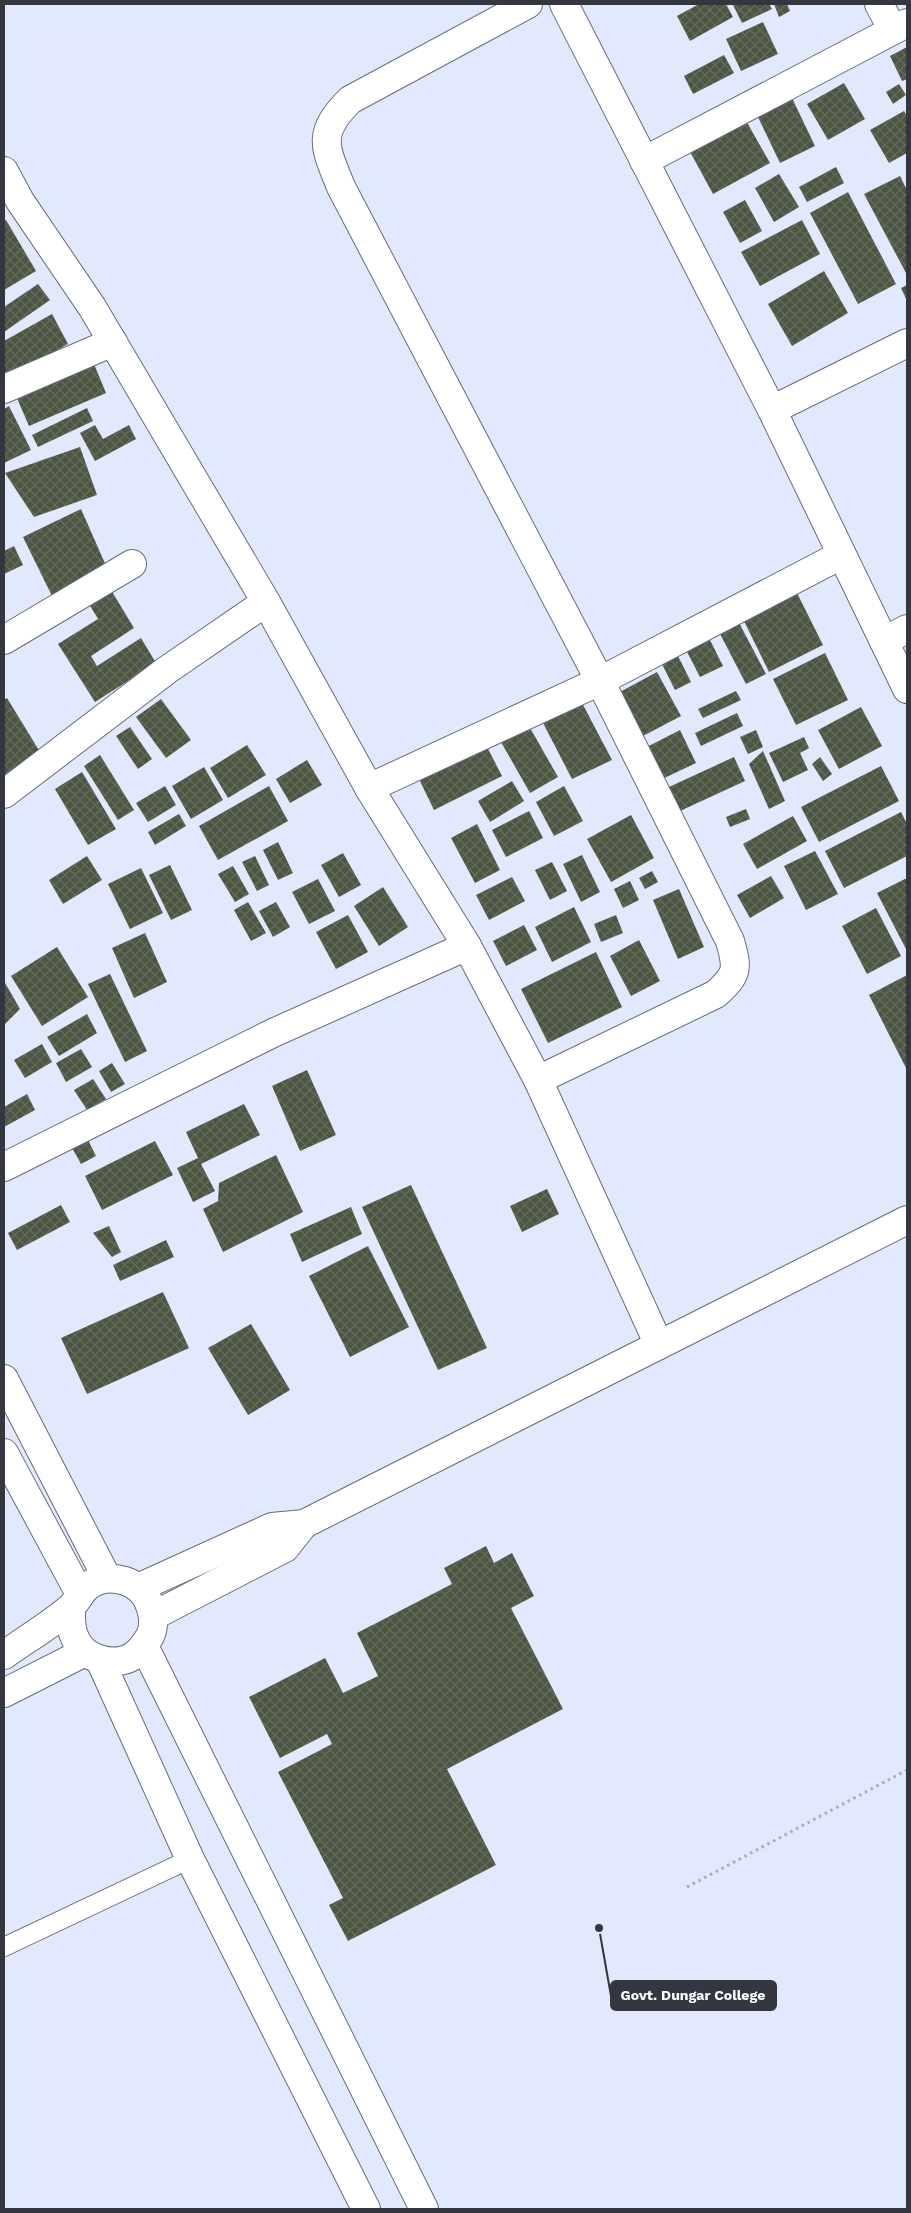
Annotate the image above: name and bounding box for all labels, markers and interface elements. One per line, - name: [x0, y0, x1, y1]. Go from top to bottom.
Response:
- callout: Govt. Dungar College: [611, 1981, 776, 2010]
- text: Govt. Dungar College: [621, 1987, 765, 2003]

